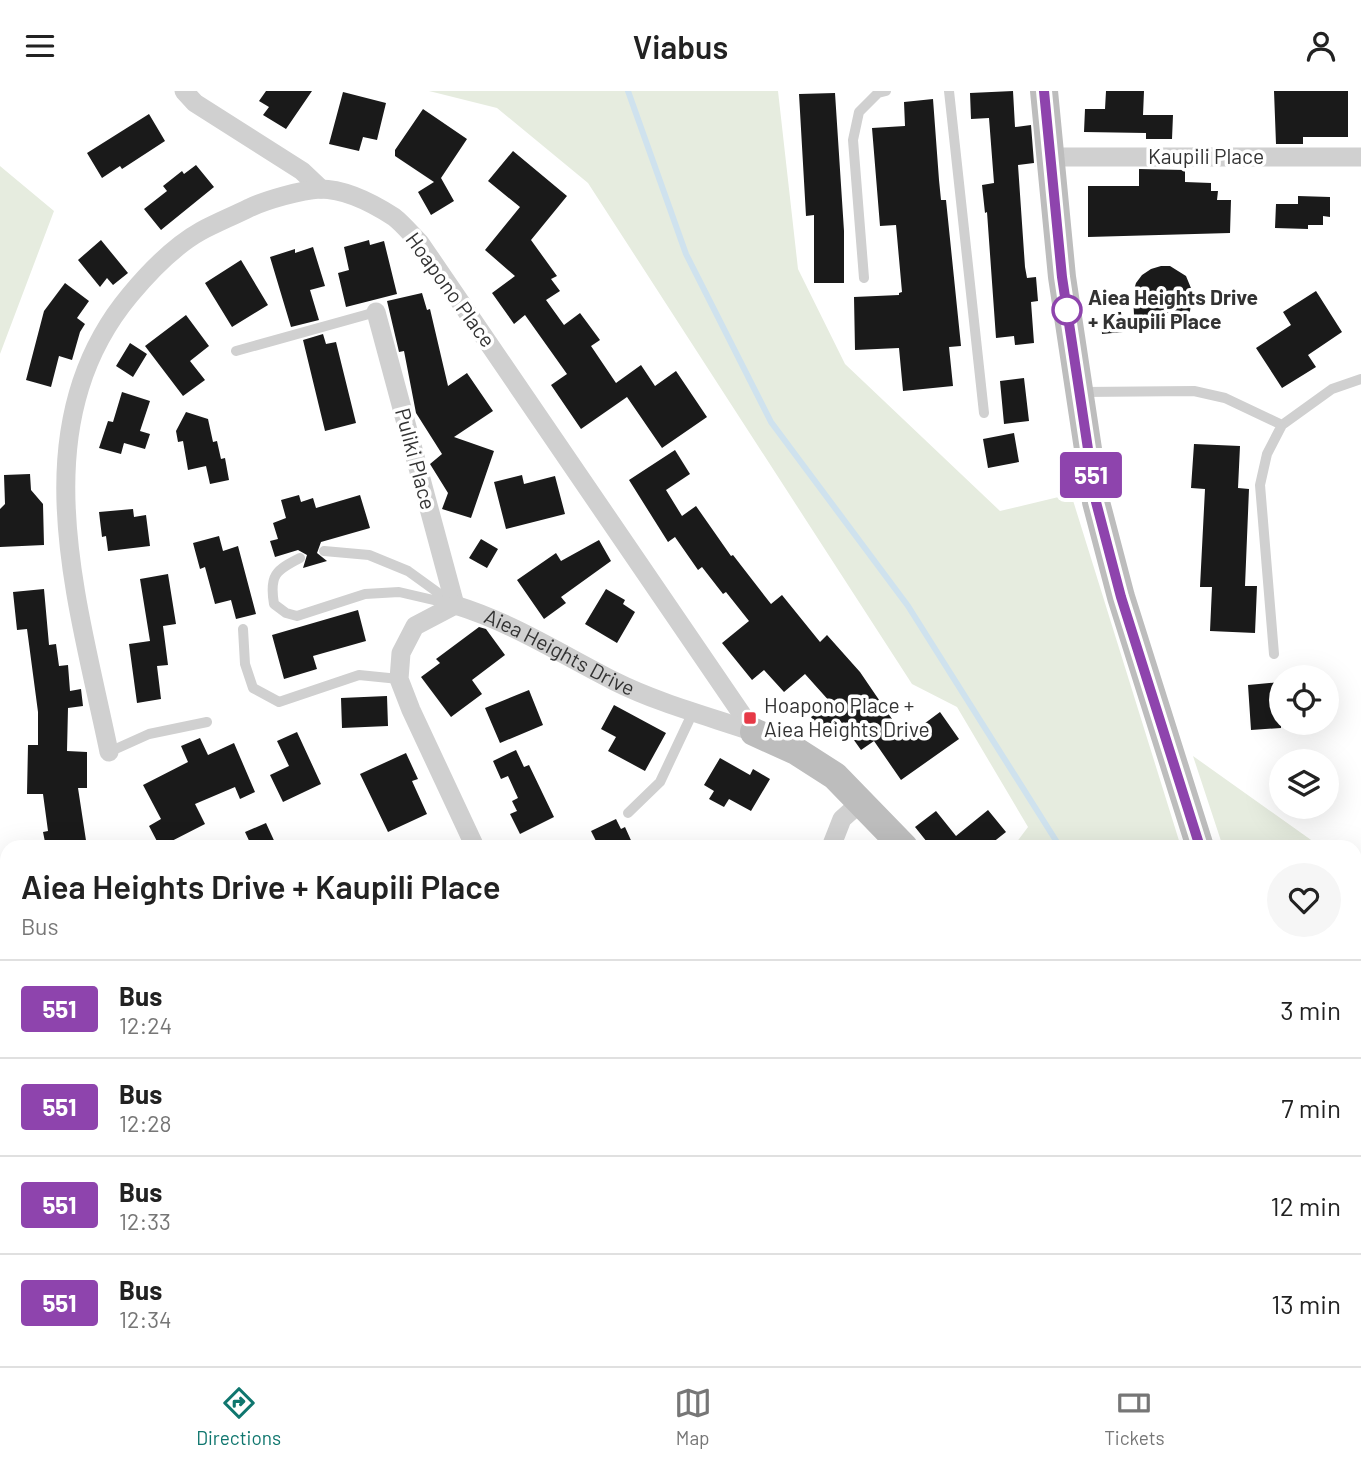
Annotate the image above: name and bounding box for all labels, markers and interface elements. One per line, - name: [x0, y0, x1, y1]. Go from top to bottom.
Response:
- icon: menu: [21, 27, 59, 65]
- text: Viabus: [633, 27, 728, 65]
- icon: person: [1302, 27, 1340, 65]
- street label: Kaupili Place: [1148, 143, 1264, 168]
- street label: Hoapono Place: [401, 227, 501, 351]
- place label: Aiea Heights Drive + Kaupili Place: [1088, 284, 1258, 333]
- marker: Aiea Heights Drive + Kaupili Place: [1052, 295, 1082, 325]
- street label: Puliki Place: [391, 405, 442, 512]
- line badge: 551: [1051, 452, 1131, 498]
- text: 551: [1074, 460, 1108, 489]
- street label: Aiea Heights Drive: [481, 603, 639, 700]
- map controls: [1269, 665, 1339, 819]
- button: locate: [1269, 665, 1339, 735]
- place label: Hoapono Place + Aiea Heights Drive: [764, 692, 930, 741]
- marker: Hoapono Place + Aiea Heights Drive: [742, 710, 758, 726]
- button: layers: [1269, 749, 1339, 819]
- button: heart: [1267, 863, 1341, 937]
- text: Aiea Heights Drive + Kaupili Place: [21, 866, 501, 906]
- text: Bus: [21, 912, 59, 940]
- text: Bus: [119, 980, 162, 1011]
- text: 551: [42, 994, 77, 1023]
- text: 3 min: [1280, 994, 1341, 1025]
- text: 12:24: [119, 1011, 172, 1039]
- text: Bus: [119, 1078, 162, 1109]
- text: 551: [42, 1092, 77, 1121]
- text: 7 min: [1281, 1092, 1341, 1123]
- text: 12:28: [119, 1109, 172, 1137]
- text: Bus: [119, 1176, 162, 1207]
- text: 551: [42, 1190, 77, 1219]
- text: 12 min: [1271, 1190, 1341, 1221]
- text: 12:33: [119, 1207, 171, 1235]
- text: Bus: [119, 1274, 162, 1305]
- text: 551: [42, 1288, 77, 1317]
- text: 13 min: [1271, 1288, 1341, 1319]
- text: 12:34: [119, 1305, 172, 1333]
- tab: Directions: [196, 1384, 281, 1449]
- tab: Map: [674, 1384, 712, 1449]
- tab: Tickets: [1104, 1384, 1165, 1449]

